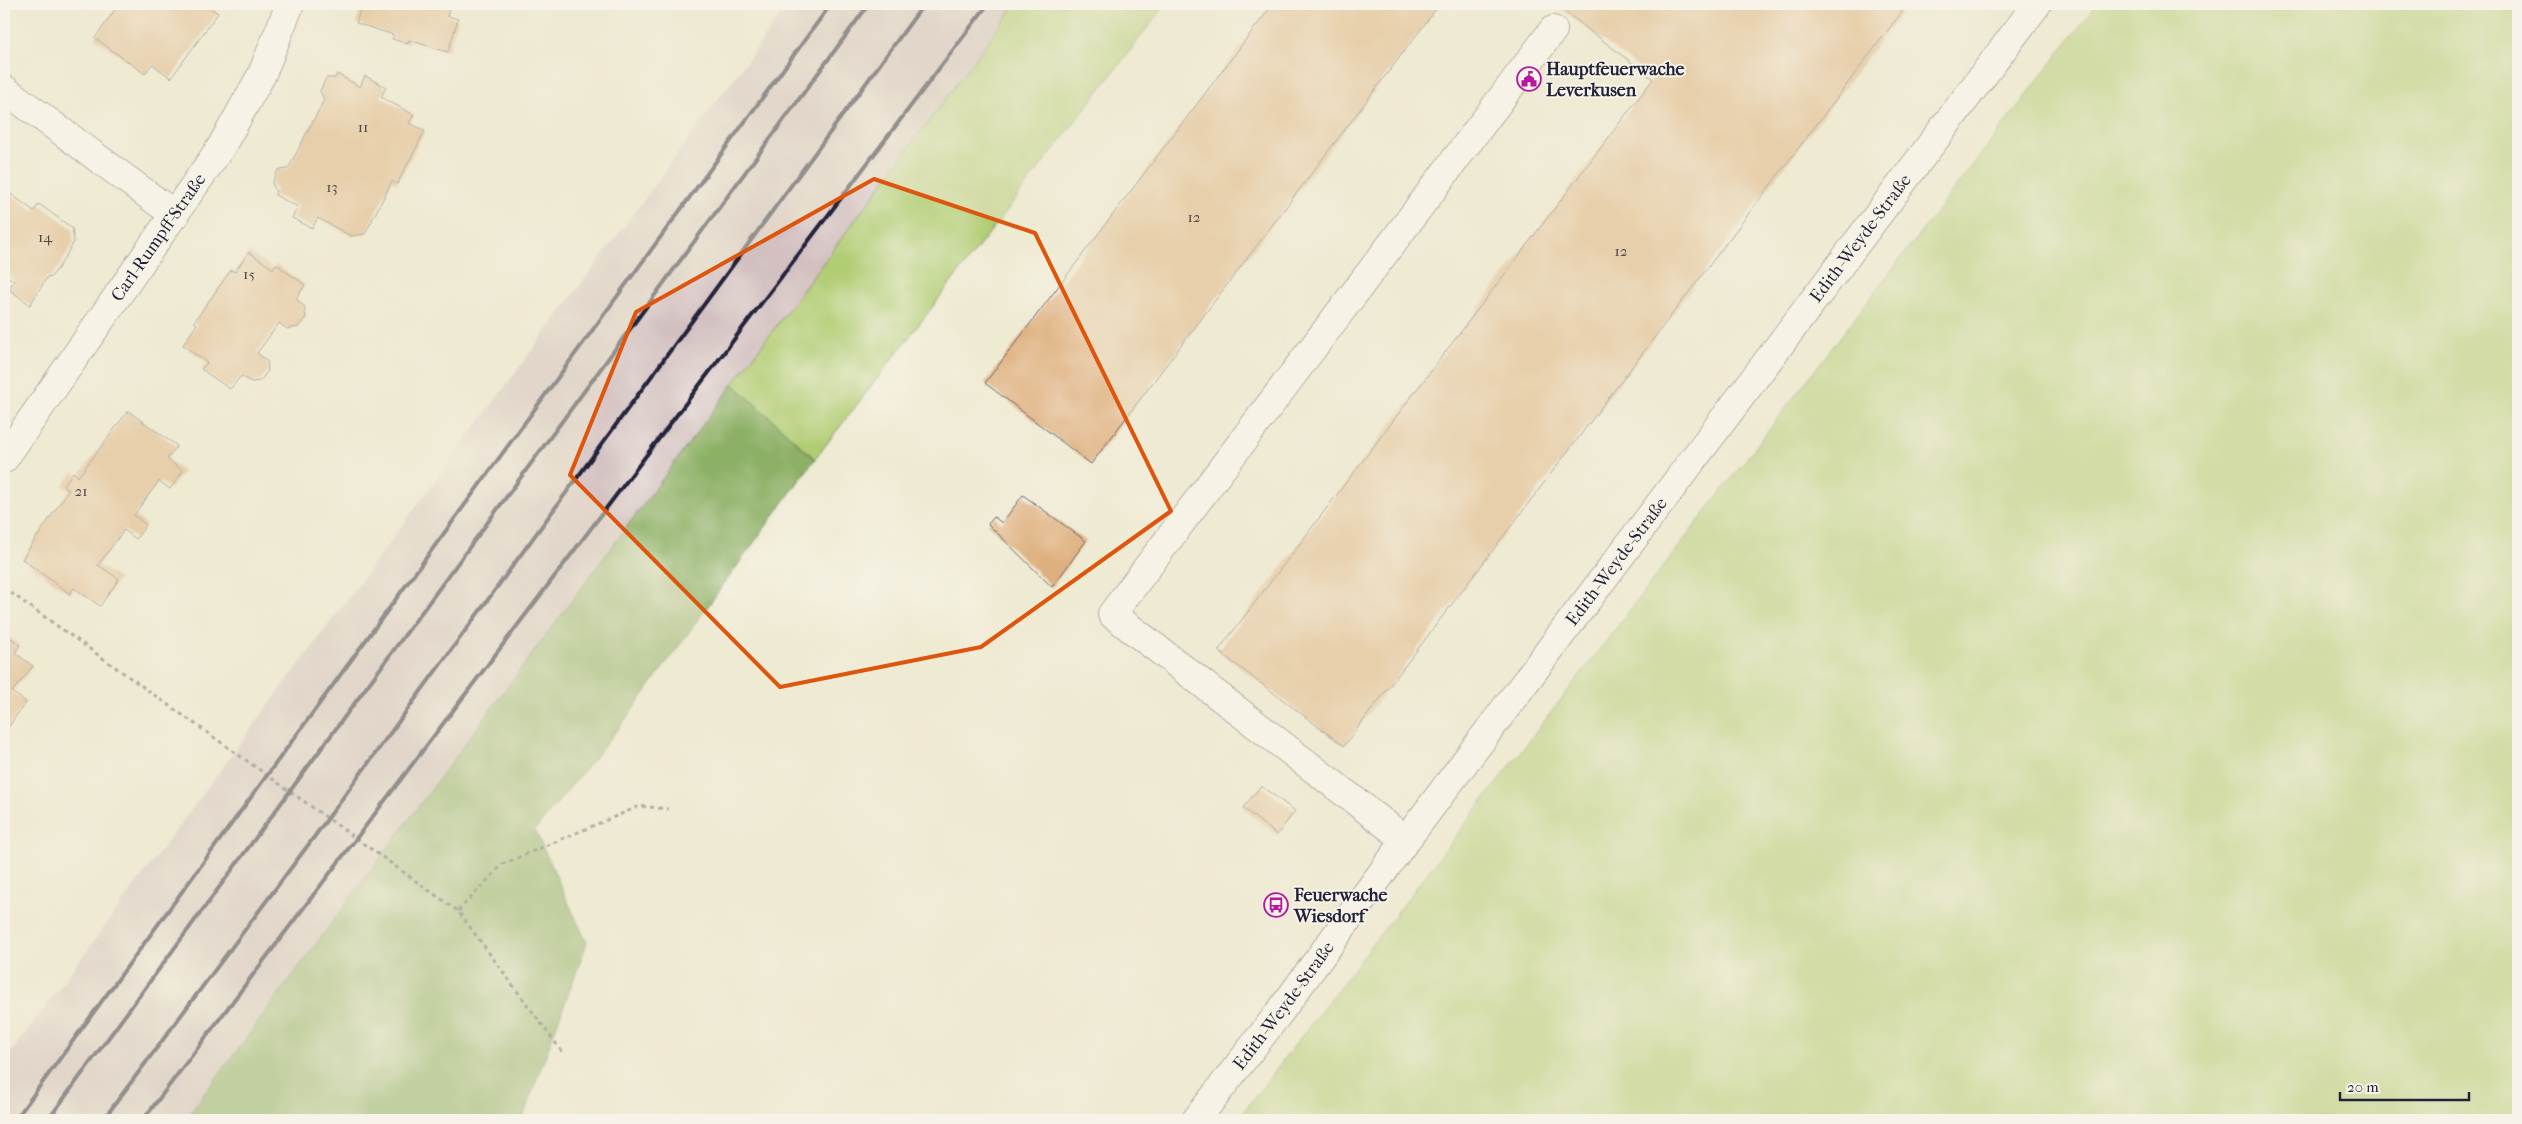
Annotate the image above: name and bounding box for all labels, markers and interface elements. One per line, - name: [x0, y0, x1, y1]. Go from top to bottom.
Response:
- place label: Hauptfeuerwache Leverkusen: [1546, 59, 1685, 101]
- public building icon: Hauptfeuerwache Leverkusen: [1516, 66, 1542, 92]
- house number: 11: [358, 118, 368, 136]
- street label: Carl-Rumpff-Straße: [107, 170, 210, 306]
- street label: Edith-Weyde-Straße: [1805, 170, 1916, 307]
- house number: 13: [326, 178, 338, 196]
- house number: 12: [1187, 208, 1201, 226]
- house number: 14: [38, 228, 53, 246]
- house number: 12: [1614, 242, 1628, 260]
- house number: 15: [243, 265, 255, 283]
- house number: 21: [74, 482, 88, 500]
- street label: Edith-Weyde-Straße: [1561, 493, 1672, 630]
- place label: Feuerwache Wiesdorf: [1293, 885, 1388, 927]
- bus stop icon: Feuerwache Wiesdorf: [1263, 892, 1289, 918]
- street label: Edith-Weyde-Straße: [1229, 938, 1339, 1074]
- scale bar: [2340, 1069, 2468, 1101]
- text: 20 m: [2347, 1078, 2379, 1096]

